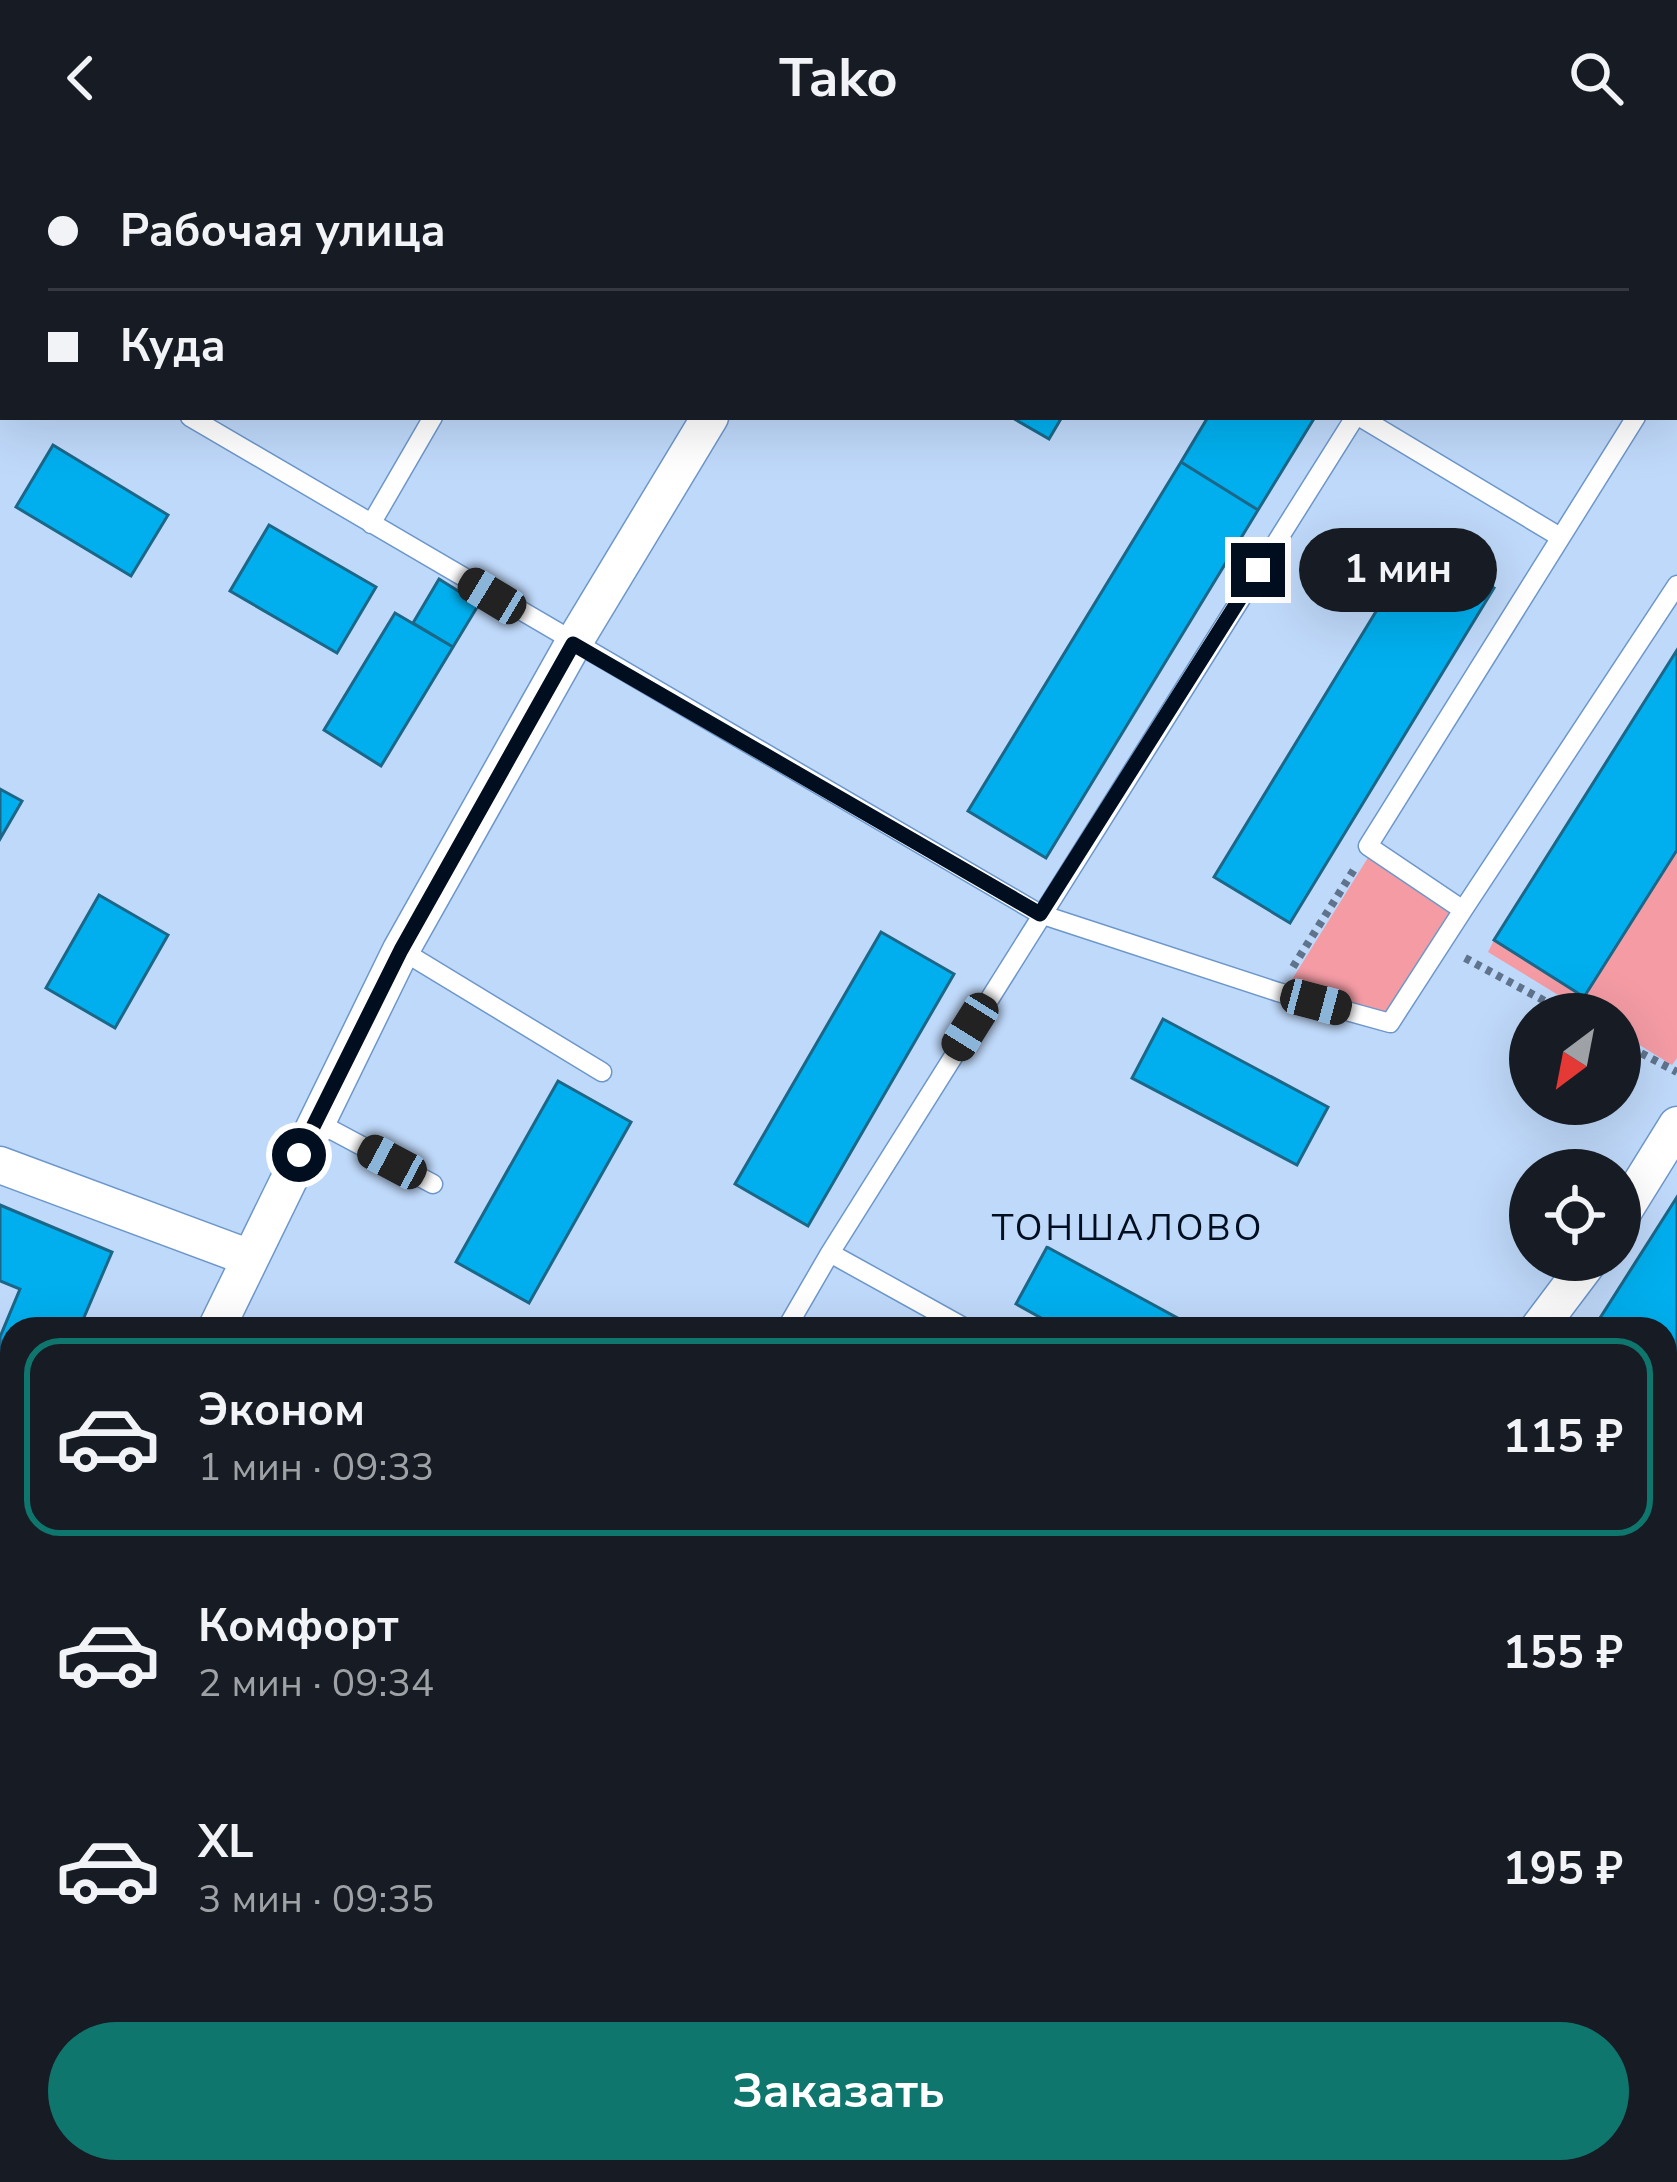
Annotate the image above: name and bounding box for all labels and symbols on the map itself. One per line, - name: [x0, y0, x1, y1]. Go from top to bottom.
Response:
- callout: 1 мин: [1300, 528, 1498, 612]
- route end: [1231, 543, 1285, 597]
- car: [452, 562, 532, 630]
- car: [1277, 975, 1355, 1029]
- car: [936, 987, 1004, 1067]
- north arrow: [1509, 993, 1641, 1125]
- route start: [272, 1128, 326, 1182]
- car: [352, 1129, 432, 1195]
- district label: ТОНШАЛОВО: [992, 1204, 1264, 1253]

